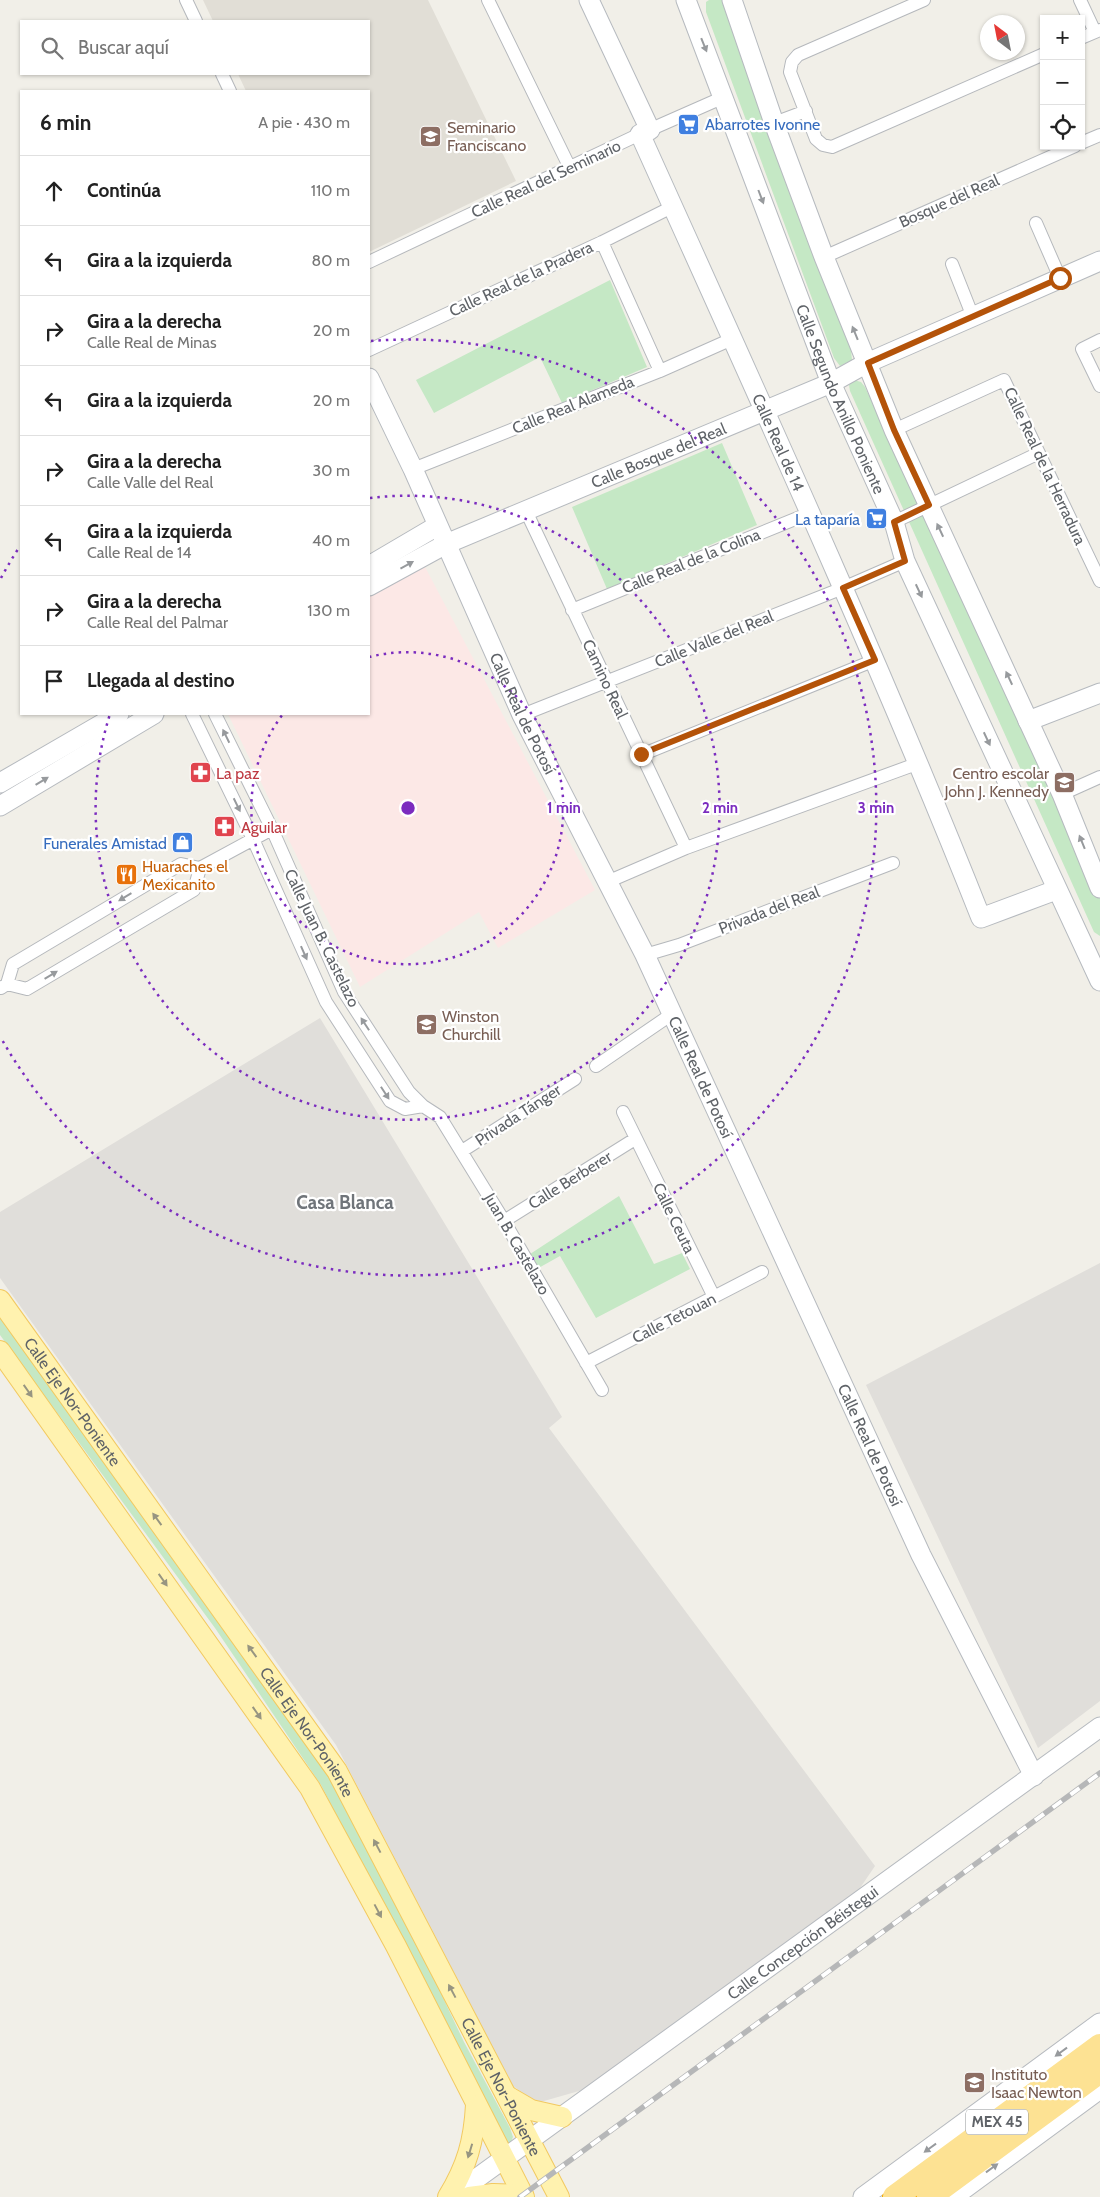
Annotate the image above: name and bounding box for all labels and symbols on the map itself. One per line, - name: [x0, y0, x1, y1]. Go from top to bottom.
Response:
- north arrow: [980, 15, 1025, 60]
- one-way arrow: [700, 38, 708, 52]
- supermarket icon: Abarrotes Ivonne: [677, 112, 701, 136]
- place label: Abarrotes Ivonne: [705, 115, 820, 134]
- place label: Seminario Franciscano: [447, 118, 526, 155]
- school or university icon: Seminario Franciscano: [419, 124, 443, 148]
- street label: Calle Real del Seminario: [468, 136, 624, 222]
- street label: Bosque del Real: [896, 170, 1002, 232]
- one-way arrow: [758, 190, 766, 204]
- street label: Calle Real de la Pradera: [446, 237, 596, 321]
- route start: [1049, 267, 1072, 290]
- street label: Calle Segundo Anillo Poniente: [793, 302, 889, 497]
- one-way arrow: [851, 325, 859, 340]
- street label: Calle Real Alameda: [509, 372, 637, 438]
- street label: Calle Real de la Herradura: [1000, 384, 1090, 548]
- street label: Calle Real de 14: [749, 391, 809, 494]
- street label: Calle Bosque del Real: [588, 418, 729, 492]
- supermarket icon: La taparía: [864, 507, 888, 531]
- place label: La taparía: [795, 510, 860, 529]
- one-way arrow: [936, 523, 945, 538]
- street label: Calle Real de la Colina: [619, 524, 763, 597]
- one-way arrow: [400, 561, 415, 569]
- one-way arrow: [916, 584, 924, 598]
- street label: Calle Valle del Real: [652, 606, 776, 671]
- street label: Camino Real: [578, 636, 632, 722]
- street label: Calle Real de Potosí: [486, 650, 560, 778]
- one-way arrow: [1004, 671, 1012, 685]
- one-way arrow: [222, 729, 230, 743]
- one-way arrow: [983, 732, 991, 746]
- route end: [630, 743, 653, 766]
- pharmacy icon: La paz: [188, 761, 212, 785]
- place label: La paz: [216, 764, 260, 783]
- place label: Centro escolar John J. Kennedy: [943, 764, 1050, 801]
- school or university icon: Centro escolar John J. Kennedy: [1053, 770, 1077, 794]
- one-way arrow: [35, 777, 48, 786]
- one-way arrow: [233, 798, 241, 812]
- centre of rings: [399, 799, 417, 817]
- text: 1 min: [547, 799, 581, 817]
- text: 2 min: [702, 799, 738, 817]
- text: 3 min: [858, 799, 894, 817]
- pharmacy icon: Aguilar: [213, 815, 237, 839]
- place label: Aguilar: [241, 818, 288, 837]
- shop icon: Funerales Amistad: [171, 831, 195, 855]
- place label: Funerales Amistad: [43, 834, 167, 853]
- one-way arrow: [1077, 835, 1085, 850]
- place label: Huaraches el Mexicanito: [142, 857, 228, 894]
- restaurant icon: Huaraches el Mexicanito: [114, 863, 138, 887]
- street label: Calle Juan B. Castelazo: [280, 866, 364, 1010]
- street label: Privada del Real: [716, 882, 822, 938]
- one-way arrow: [119, 893, 132, 902]
- one-way arrow: [301, 946, 309, 960]
- one-way arrow: [45, 970, 58, 979]
- place label: Winston Churchill: [442, 1007, 501, 1044]
- school or university icon: Winston Churchill: [414, 1013, 438, 1037]
- street label: Calle Real de Potosí: [665, 1013, 738, 1141]
- one-way arrow: [360, 1017, 369, 1031]
- street label: Privada Tánger: [472, 1080, 565, 1150]
- one-way arrow: [380, 1087, 389, 1100]
- street label: Calle Berberer: [525, 1146, 616, 1213]
- street label: Calle Ceuta: [649, 1180, 699, 1257]
- street label: Juan B. Castelazo: [480, 1189, 554, 1298]
- district label: Casa Blanca: [296, 1191, 394, 1214]
- street label: Calle Tetouan: [629, 1289, 719, 1347]
- street label: Calle Eje Nor-Poniente: [20, 1334, 125, 1470]
- street label: Calle Real de Potosí: [834, 1381, 907, 1509]
- one-way arrow: [23, 1384, 33, 1398]
- one-way arrow: [152, 1512, 162, 1526]
- one-way arrow: [158, 1574, 168, 1587]
- one-way arrow: [247, 1644, 257, 1658]
- street label: Calle Eje Nor-Poniente: [256, 1663, 358, 1800]
- one-way arrow: [252, 1706, 262, 1720]
- one-way arrow: [373, 1839, 381, 1854]
- street label: Calle Concepción Béistegui: [723, 1881, 882, 2003]
- one-way arrow: [374, 1904, 382, 1918]
- one-way arrow: [448, 1983, 456, 1998]
- street label: Calle Eje Nor-Poniente: [458, 2014, 545, 2159]
- one-way arrow: [1055, 2046, 1068, 2057]
- place label: Instituto Isaac Newton: [991, 2065, 1082, 2102]
- school or university icon: Instituto Isaac Newton: [963, 2071, 987, 2095]
- road number: MEX 45: [966, 2110, 1028, 2134]
- one-way arrow: [923, 2143, 937, 2153]
- one-way arrow: [465, 2144, 473, 2159]
- one-way arrow: [985, 2163, 999, 2173]

